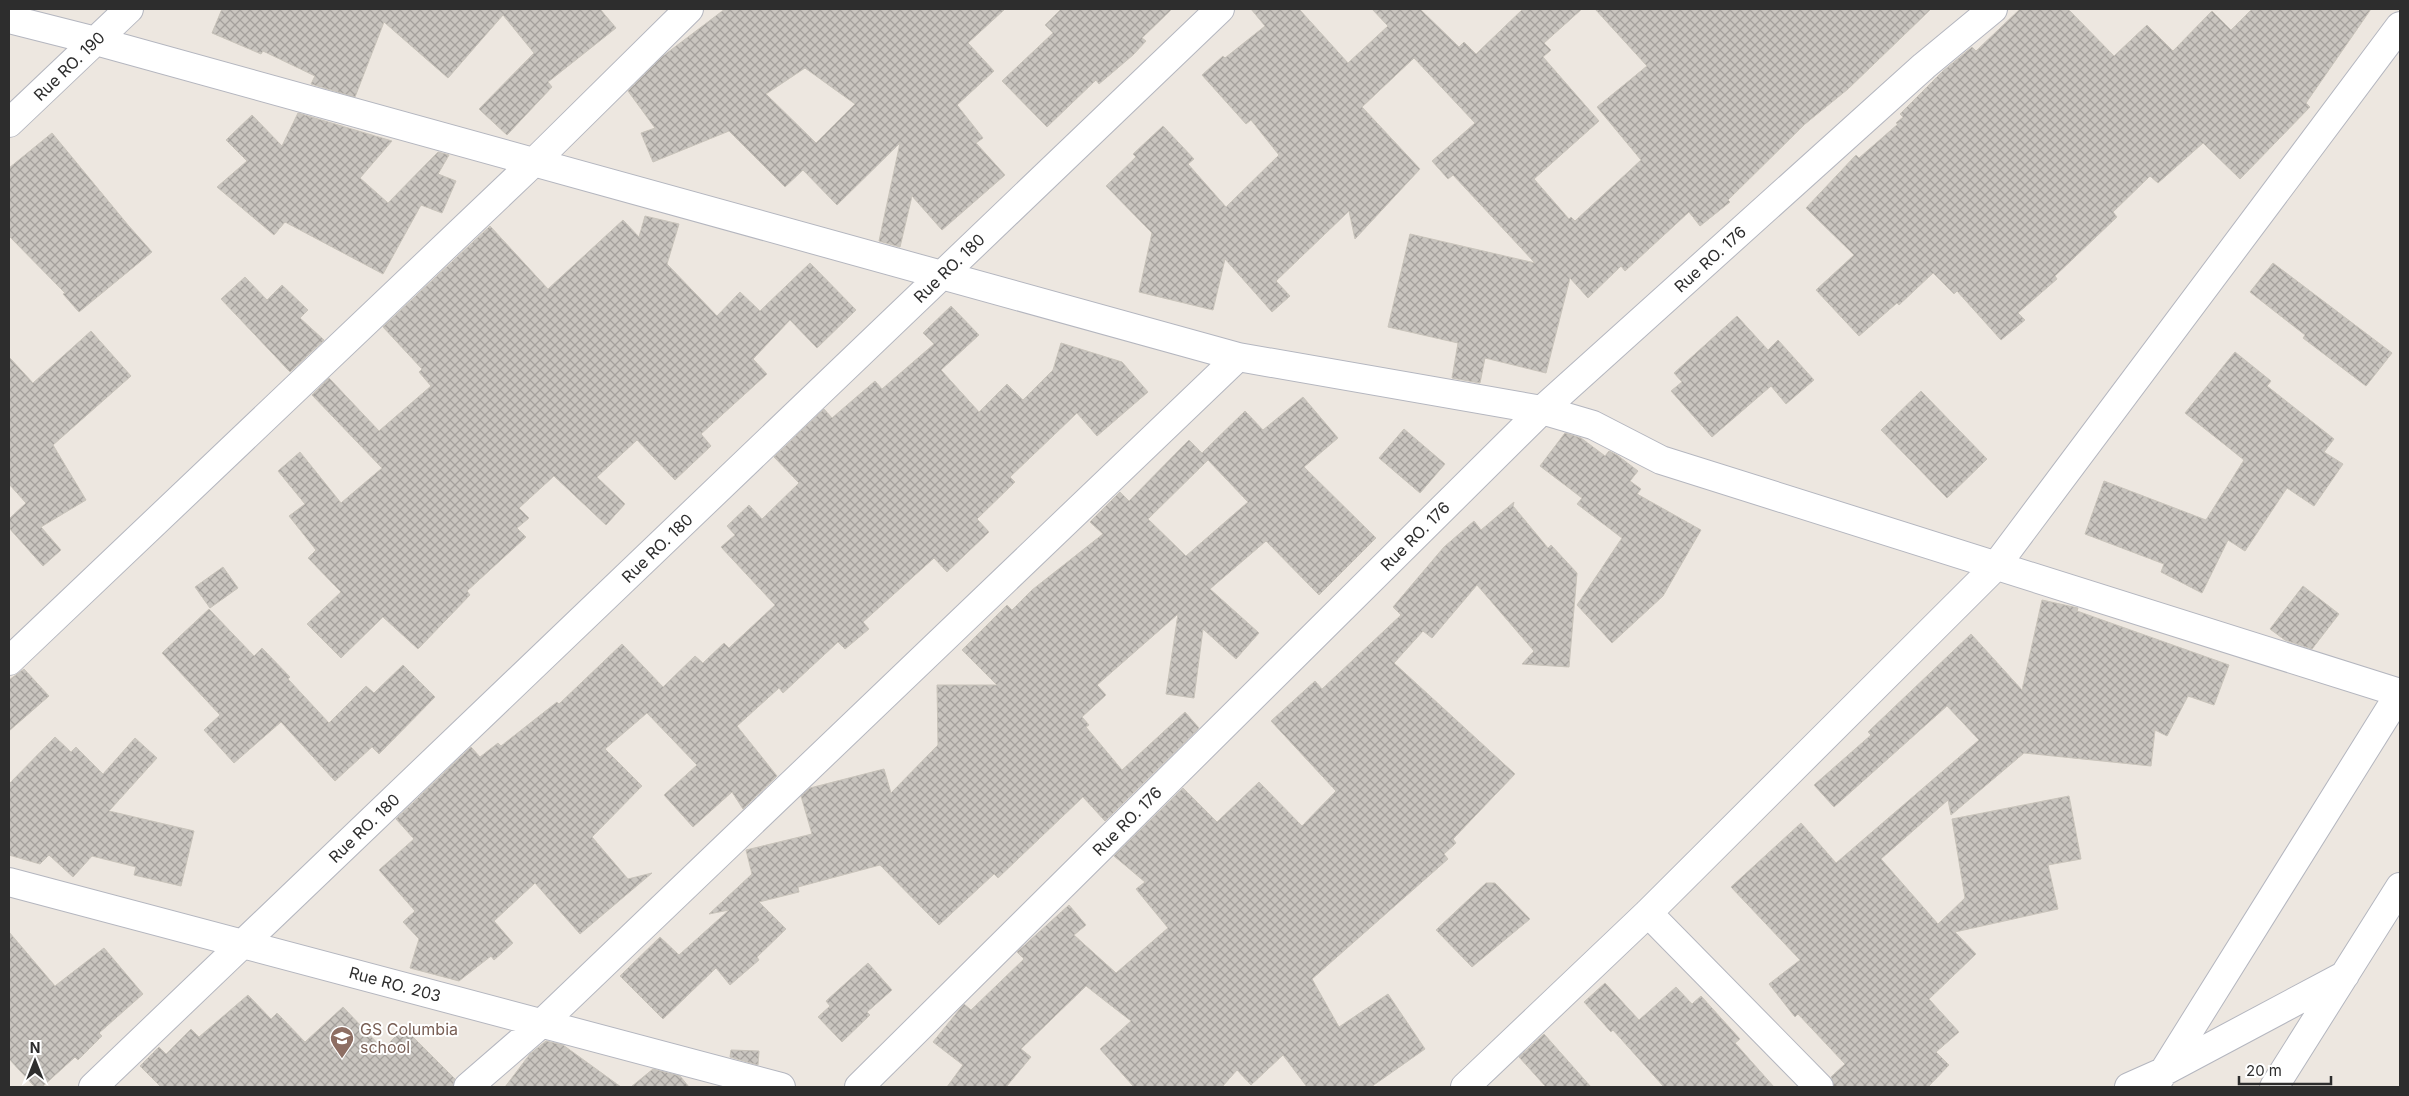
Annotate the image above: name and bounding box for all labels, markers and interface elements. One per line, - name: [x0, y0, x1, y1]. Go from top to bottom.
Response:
- street label: Rue RO. 190: [29, 27, 109, 105]
- street label: Rue RO. 176: [1670, 222, 1750, 296]
- street label: Rue RO. 180: [909, 229, 989, 307]
- street label: Rue RO. 176: [1376, 497, 1454, 575]
- street label: Rue RO. 180: [617, 509, 697, 587]
- street label: Rue RO. 176: [1088, 782, 1166, 860]
- street label: Rue RO. 180: [324, 789, 404, 867]
- street label: Rue RO. 203: [347, 962, 443, 1006]
- place label: GS Columbia school: [360, 1019, 458, 1057]
- school or university icon: GS Columbia school: [329, 1025, 355, 1059]
- north arrow: [10, 1036, 60, 1086]
- text: N: [30, 1039, 40, 1056]
- scale bar: [2239, 1054, 2332, 1086]
- text: 20 m: [2246, 1061, 2282, 1080]

